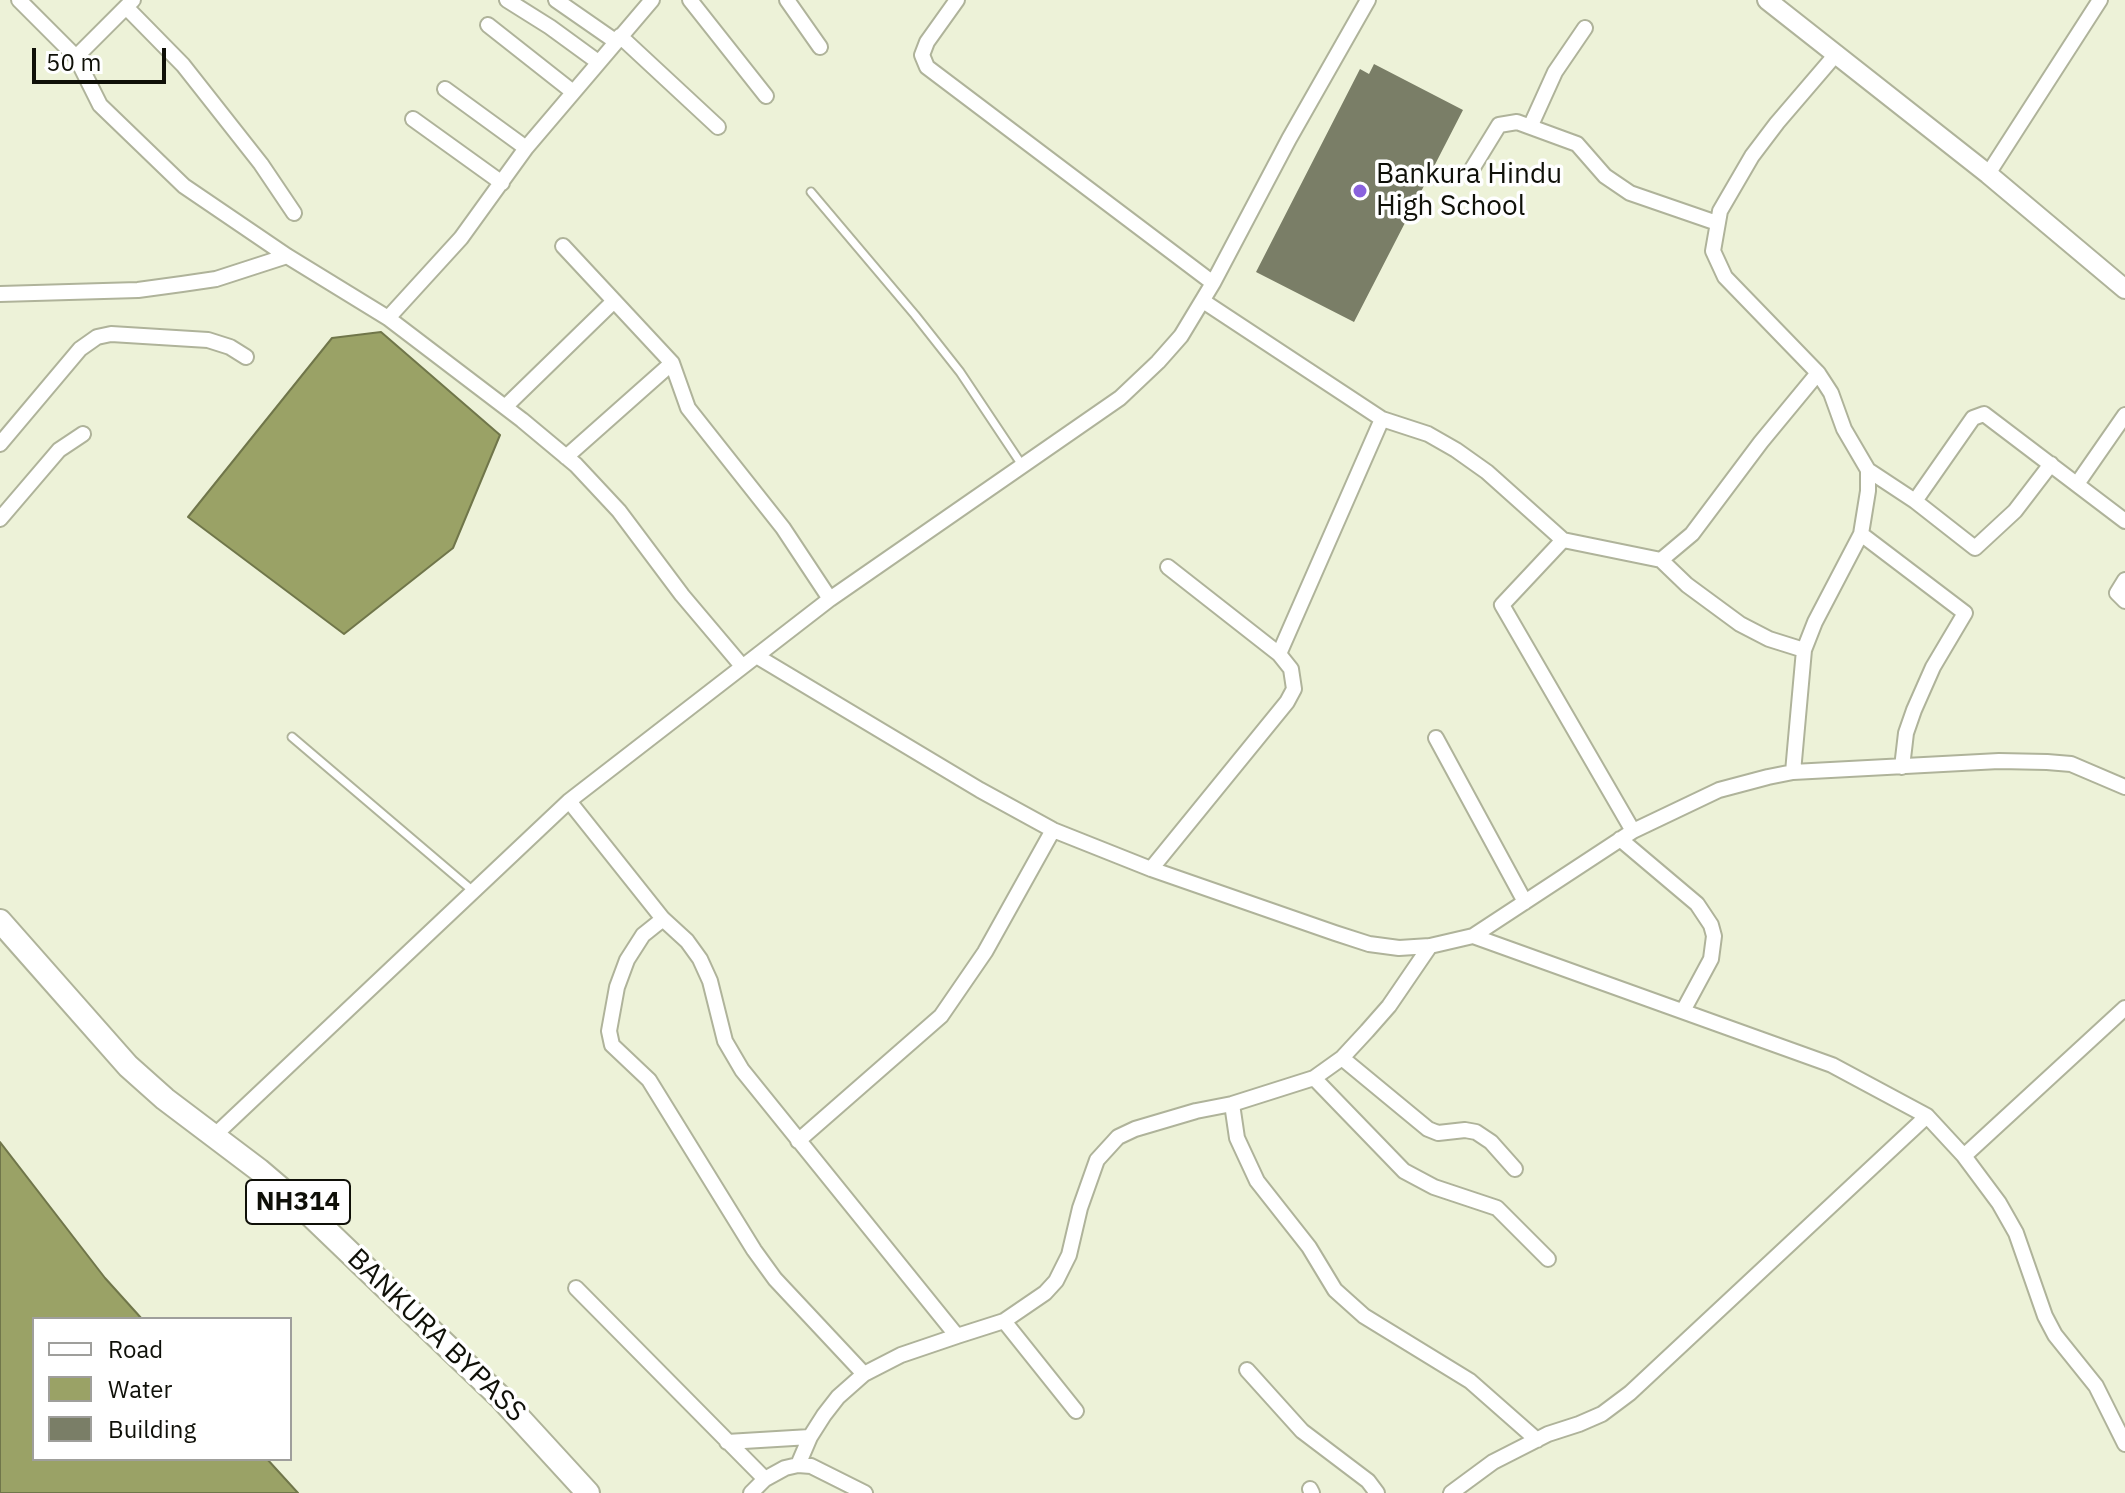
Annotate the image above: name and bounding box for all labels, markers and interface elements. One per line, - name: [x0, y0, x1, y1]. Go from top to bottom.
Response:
- scale bar: [36, 32, 170, 82]
- text: 50 m: [46, 46, 101, 78]
- place label: Bankura Hindu High School: [1376, 158, 1562, 224]
- marker: Bankura Hindu High School: [1351, 182, 1369, 200]
- road number: NH314: [246, 1180, 350, 1224]
- street label: BANKURA BYPASS: [340, 1242, 532, 1430]
- legend: [32, 1317, 292, 1461]
- text: Road: [108, 1333, 163, 1365]
- text: Water: [108, 1373, 172, 1405]
- text: Building: [108, 1413, 196, 1445]

